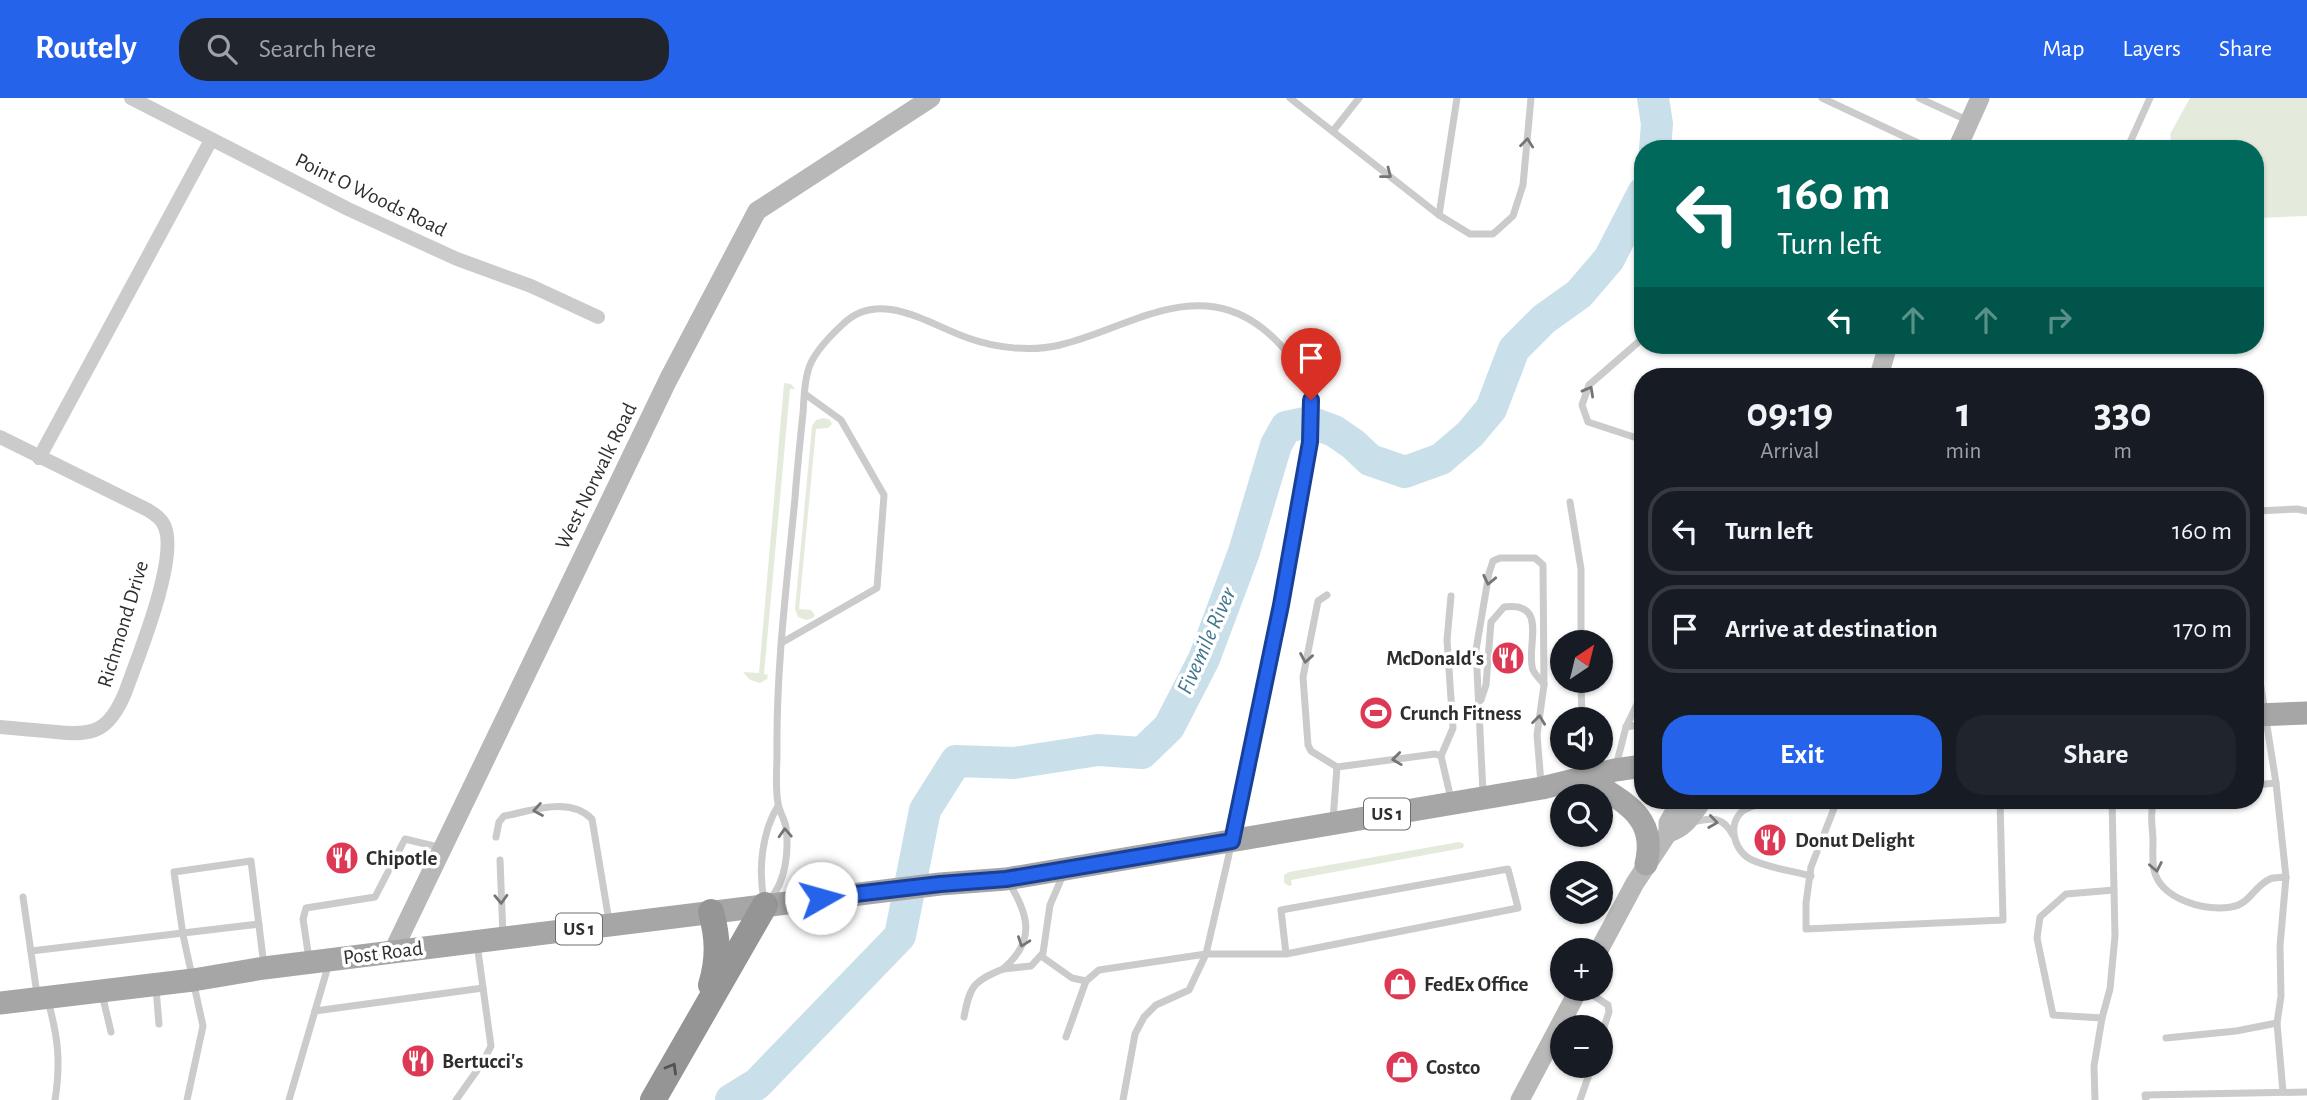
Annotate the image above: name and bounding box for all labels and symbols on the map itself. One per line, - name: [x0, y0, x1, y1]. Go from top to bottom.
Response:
- one-way arrow: [1519, 137, 1534, 149]
- street label: Point O Woods Road: [292, 149, 450, 241]
- one-way arrow: [1379, 165, 1391, 178]
- pin: [1281, 328, 1341, 400]
- one-way arrow: [1581, 385, 1594, 398]
- street label: West Norwalk Road: [551, 399, 641, 553]
- street label: Richmond Drive: [94, 558, 152, 690]
- one-way arrow: [1482, 574, 1497, 586]
- water label: Fivemile River: [1173, 584, 1241, 698]
- north arrow: [1550, 630, 1614, 693]
- restaurant icon: McDonald's: [1489, 639, 1527, 677]
- place label: McDonald's: [1386, 648, 1484, 669]
- one-way arrow: [1299, 652, 1314, 664]
- sports icon: Crunch Fitness: [1357, 694, 1395, 732]
- place label: Crunch Fitness: [1400, 703, 1522, 724]
- one-way arrow: [1532, 714, 1547, 726]
- one-way arrow: [1391, 752, 1402, 767]
- road number: US 1: [1364, 799, 1410, 830]
- one-way arrow: [532, 802, 544, 817]
- one-way arrow: [1707, 814, 1718, 829]
- restaurant icon: Donut Delight: [1751, 821, 1789, 859]
- one-way arrow: [778, 827, 793, 838]
- place label: Donut Delight: [1795, 830, 1915, 851]
- restaurant icon: Chipotle: [323, 839, 361, 877]
- place label: Chipotle: [366, 848, 437, 869]
- position arrow: [784, 861, 858, 935]
- one-way arrow: [2147, 861, 2162, 873]
- one-way arrow: [494, 894, 509, 905]
- road number: US 1: [556, 914, 602, 944]
- one-way arrow: [1017, 935, 1031, 947]
- street label: Post Road: [342, 938, 424, 968]
- shop icon: FedEx Office: [1381, 965, 1419, 1003]
- place label: FedEx Office: [1424, 974, 1528, 995]
- restaurant icon: Bertucci's: [399, 1042, 437, 1080]
- shop icon: Costco: [1383, 1048, 1421, 1086]
- place label: Bertucci's: [442, 1051, 523, 1072]
- place label: Costco: [1426, 1057, 1480, 1078]
- one-way arrow: [664, 1062, 677, 1075]

